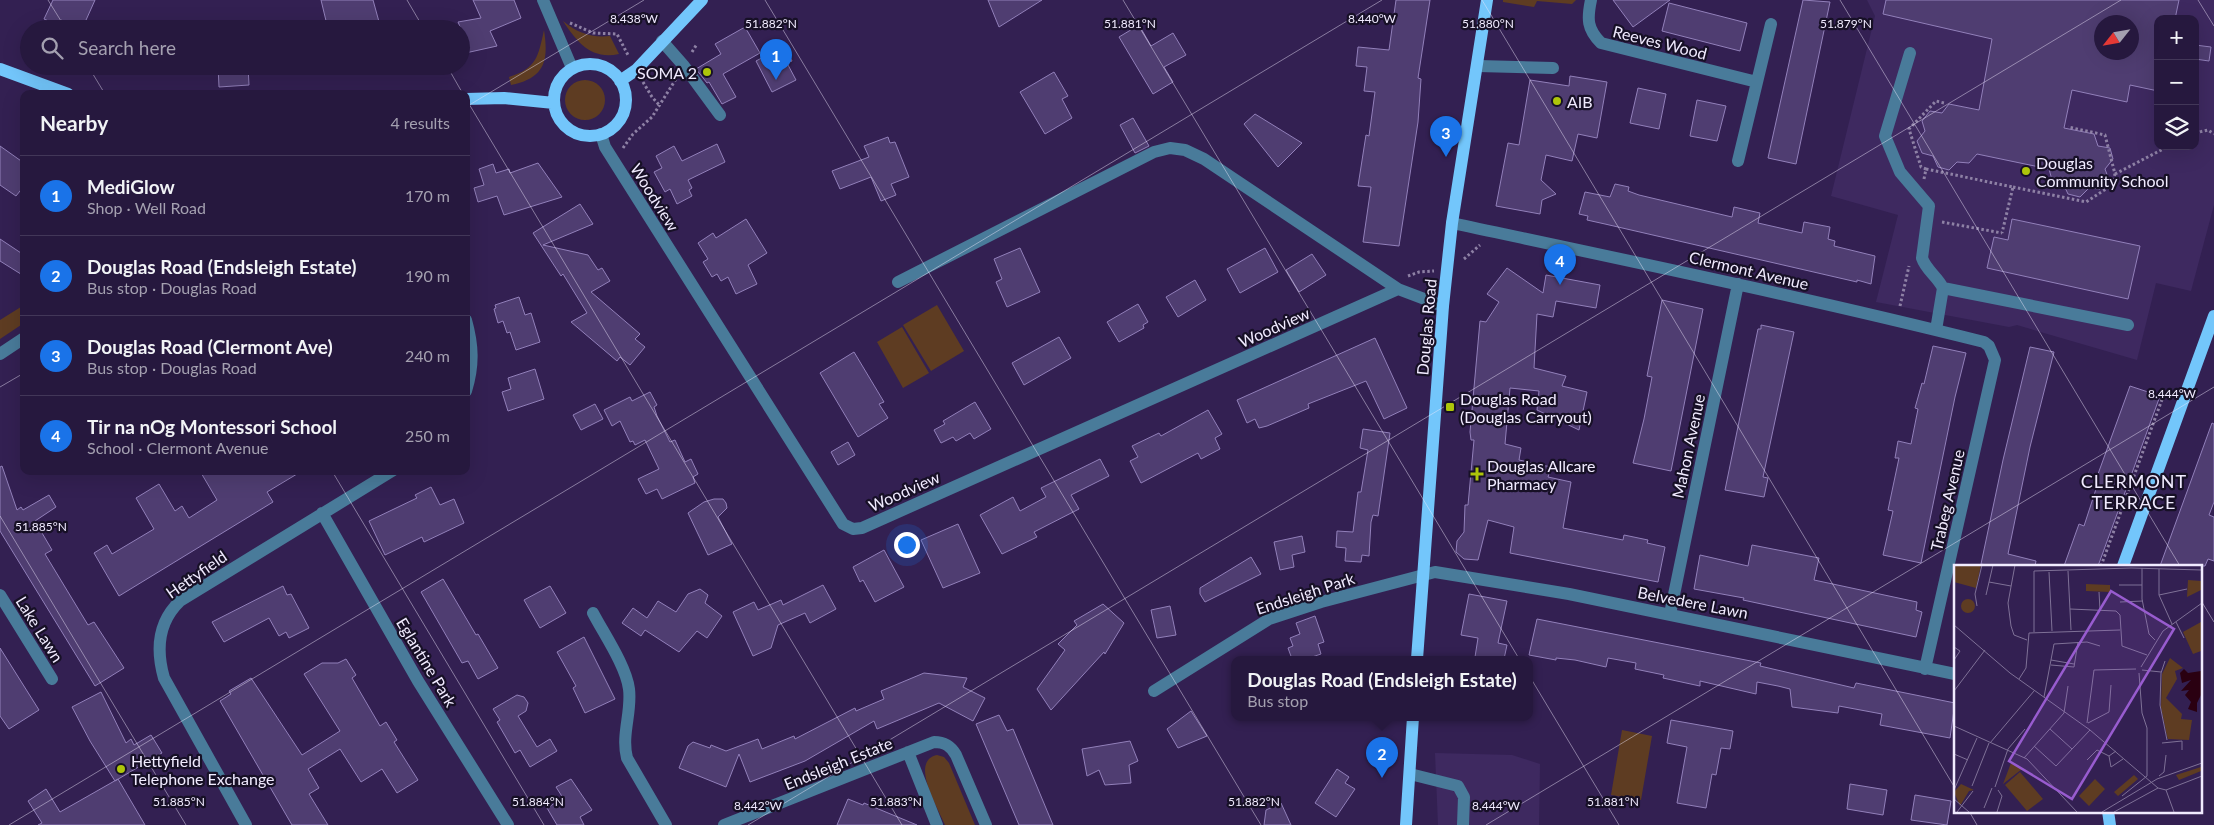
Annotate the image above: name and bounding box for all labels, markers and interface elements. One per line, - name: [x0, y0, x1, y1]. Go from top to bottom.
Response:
- text: 8.438°W: [610, 11, 659, 26]
- text: 8.440°W: [1348, 11, 1397, 26]
- north arrow: [2094, 15, 2139, 60]
- map controls: [2154, 15, 2199, 150]
- button: +: [2154, 15, 2199, 60]
- text: 51.882°N: [745, 16, 797, 31]
- text: 51.881°N: [1104, 16, 1156, 31]
- text: 51.880°N: [1462, 16, 1514, 31]
- text: 51.879°N: [1820, 16, 1872, 31]
- search box: [20, 20, 470, 75]
- street label: Reeves Wood: [1611, 21, 1709, 63]
- icon: search: [38, 34, 66, 62]
- text: Search here: [78, 36, 176, 59]
- pin: 1: [760, 39, 792, 80]
- button: −: [2154, 60, 2199, 105]
- place label: SOMA 2: [637, 63, 697, 82]
- marker: SOMA 2: [701, 66, 713, 78]
- place label: AIB: [1567, 92, 1593, 111]
- marker: AIB: [1551, 95, 1563, 107]
- button: layers: [2154, 105, 2199, 150]
- text: Nearby: [40, 110, 108, 135]
- text: 4 results: [390, 113, 450, 132]
- pin: 3: [1430, 116, 1462, 157]
- place label: Douglas Community School: [2036, 153, 2168, 190]
- street label: Woodview: [627, 160, 683, 235]
- marker: Douglas Community School: [2020, 165, 2032, 177]
- text: MediGlow: [87, 175, 175, 198]
- text: 1: [51, 186, 61, 205]
- text: 170 m: [405, 186, 450, 205]
- text: Shop · Well Road: [87, 198, 206, 217]
- pin: 4: [1544, 244, 1576, 285]
- street label: Clermont Avenue: [1687, 247, 1811, 293]
- text: Douglas Road (Endsleigh Estate): [87, 255, 356, 278]
- text: 2: [51, 266, 61, 285]
- text: 190 m: [405, 266, 450, 285]
- text: Bus stop · Douglas Road: [87, 278, 257, 297]
- street label: Douglas Road: [1412, 278, 1440, 376]
- street label: Woodview: [1236, 303, 1313, 351]
- text: Douglas Road (Clermont Ave): [87, 335, 333, 358]
- text: 3: [51, 346, 61, 365]
- text: 240 m: [405, 346, 450, 365]
- text: Bus stop · Douglas Road: [87, 358, 257, 377]
- text: 8.444°W: [2148, 386, 2197, 401]
- place label: Douglas Road (Douglas Carryout): [1460, 389, 1592, 426]
- street label: Mahon Avenue: [1668, 392, 1708, 500]
- marker: Douglas Road (Douglas Carryout): [1444, 401, 1456, 413]
- text: Tir na nOg Montessori School: [87, 415, 337, 438]
- text: 4: [51, 426, 61, 445]
- text: 250 m: [405, 426, 450, 445]
- text: School · Clermont Avenue: [87, 438, 269, 457]
- street label: Trabeg Avenue: [1926, 447, 1968, 553]
- place label: Douglas Allcare Pharmacy: [1487, 456, 1595, 493]
- street label: Woodview: [866, 467, 943, 515]
- marker: Douglas Allcare Pharmacy: [1471, 468, 1483, 480]
- district label: CLERMONT TERRACE: [2081, 470, 2187, 513]
- text: 51.885°N: [15, 519, 67, 534]
- your location: [894, 532, 920, 558]
- street label: Hettyfield: [162, 546, 230, 602]
- inset map: [1954, 565, 2202, 812]
- street label: Endsleigh Park: [1253, 568, 1358, 618]
- street label: Belvedere Lawn: [1636, 582, 1750, 622]
- street label: Lake Lawn: [12, 593, 68, 665]
- street label: Eglantine Park: [393, 614, 461, 711]
- popup: [1231, 656, 1533, 721]
- text: Douglas Road (Endsleigh Estate): [1247, 668, 1517, 691]
- text: Bus stop: [1247, 691, 1308, 710]
- street label: Endsleigh Estate: [781, 733, 895, 793]
- pin: 2: [1366, 737, 1398, 778]
- place label: Hettyfield Telephone Exchange: [131, 751, 275, 788]
- marker: Hettyfield Telephone Exchange: [115, 763, 127, 775]
- text: 51.885°N: [153, 794, 205, 809]
- text: 51.884°N: [512, 794, 564, 809]
- text: 51.883°N: [870, 794, 922, 809]
- text: 51.882°N: [1228, 794, 1280, 809]
- text: 51.881°N: [1587, 794, 1639, 809]
- text: 8.442°W: [734, 798, 783, 813]
- text: 8.444°W: [1472, 798, 1521, 813]

